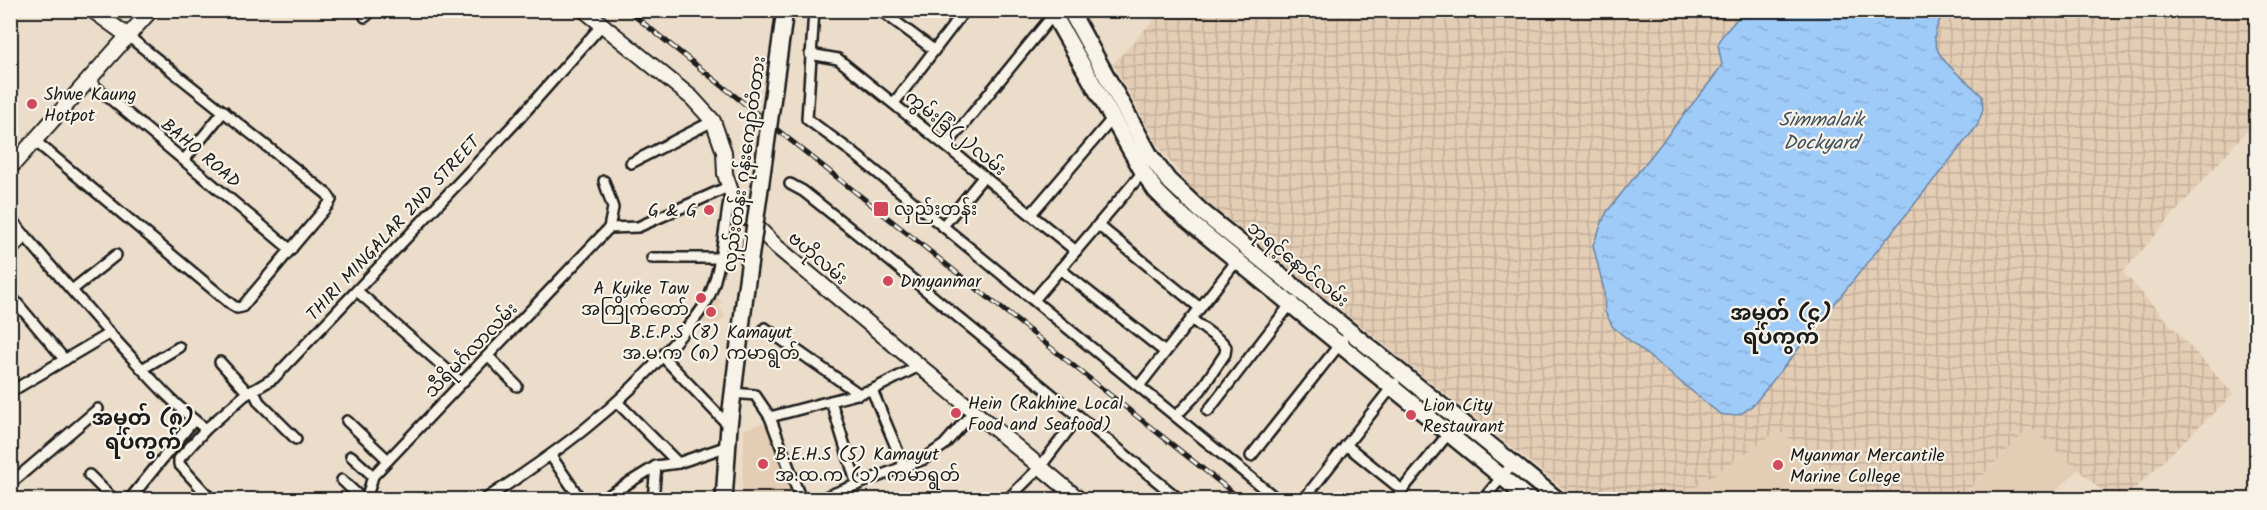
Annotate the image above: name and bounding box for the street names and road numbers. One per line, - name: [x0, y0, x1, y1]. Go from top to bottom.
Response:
- street label: လှည်းတန်း ဂုန်းကျော်တံတား: [716, 54, 775, 274]
- street label: ကွမ်းခြံ(၂)လမ်း: [898, 84, 1012, 184]
- street label: BAHO ROAD: [154, 112, 247, 197]
- street label: THIRI MINGALAR 2ND STREET: [300, 129, 489, 328]
- street label: ဘုရင့်နောင်လမ်း: [1240, 215, 1354, 316]
- street label: ဗဟိုလမ်း: [780, 224, 854, 293]
- street label: သီရိမင်္ဂလာလမ်း: [418, 296, 526, 406]

